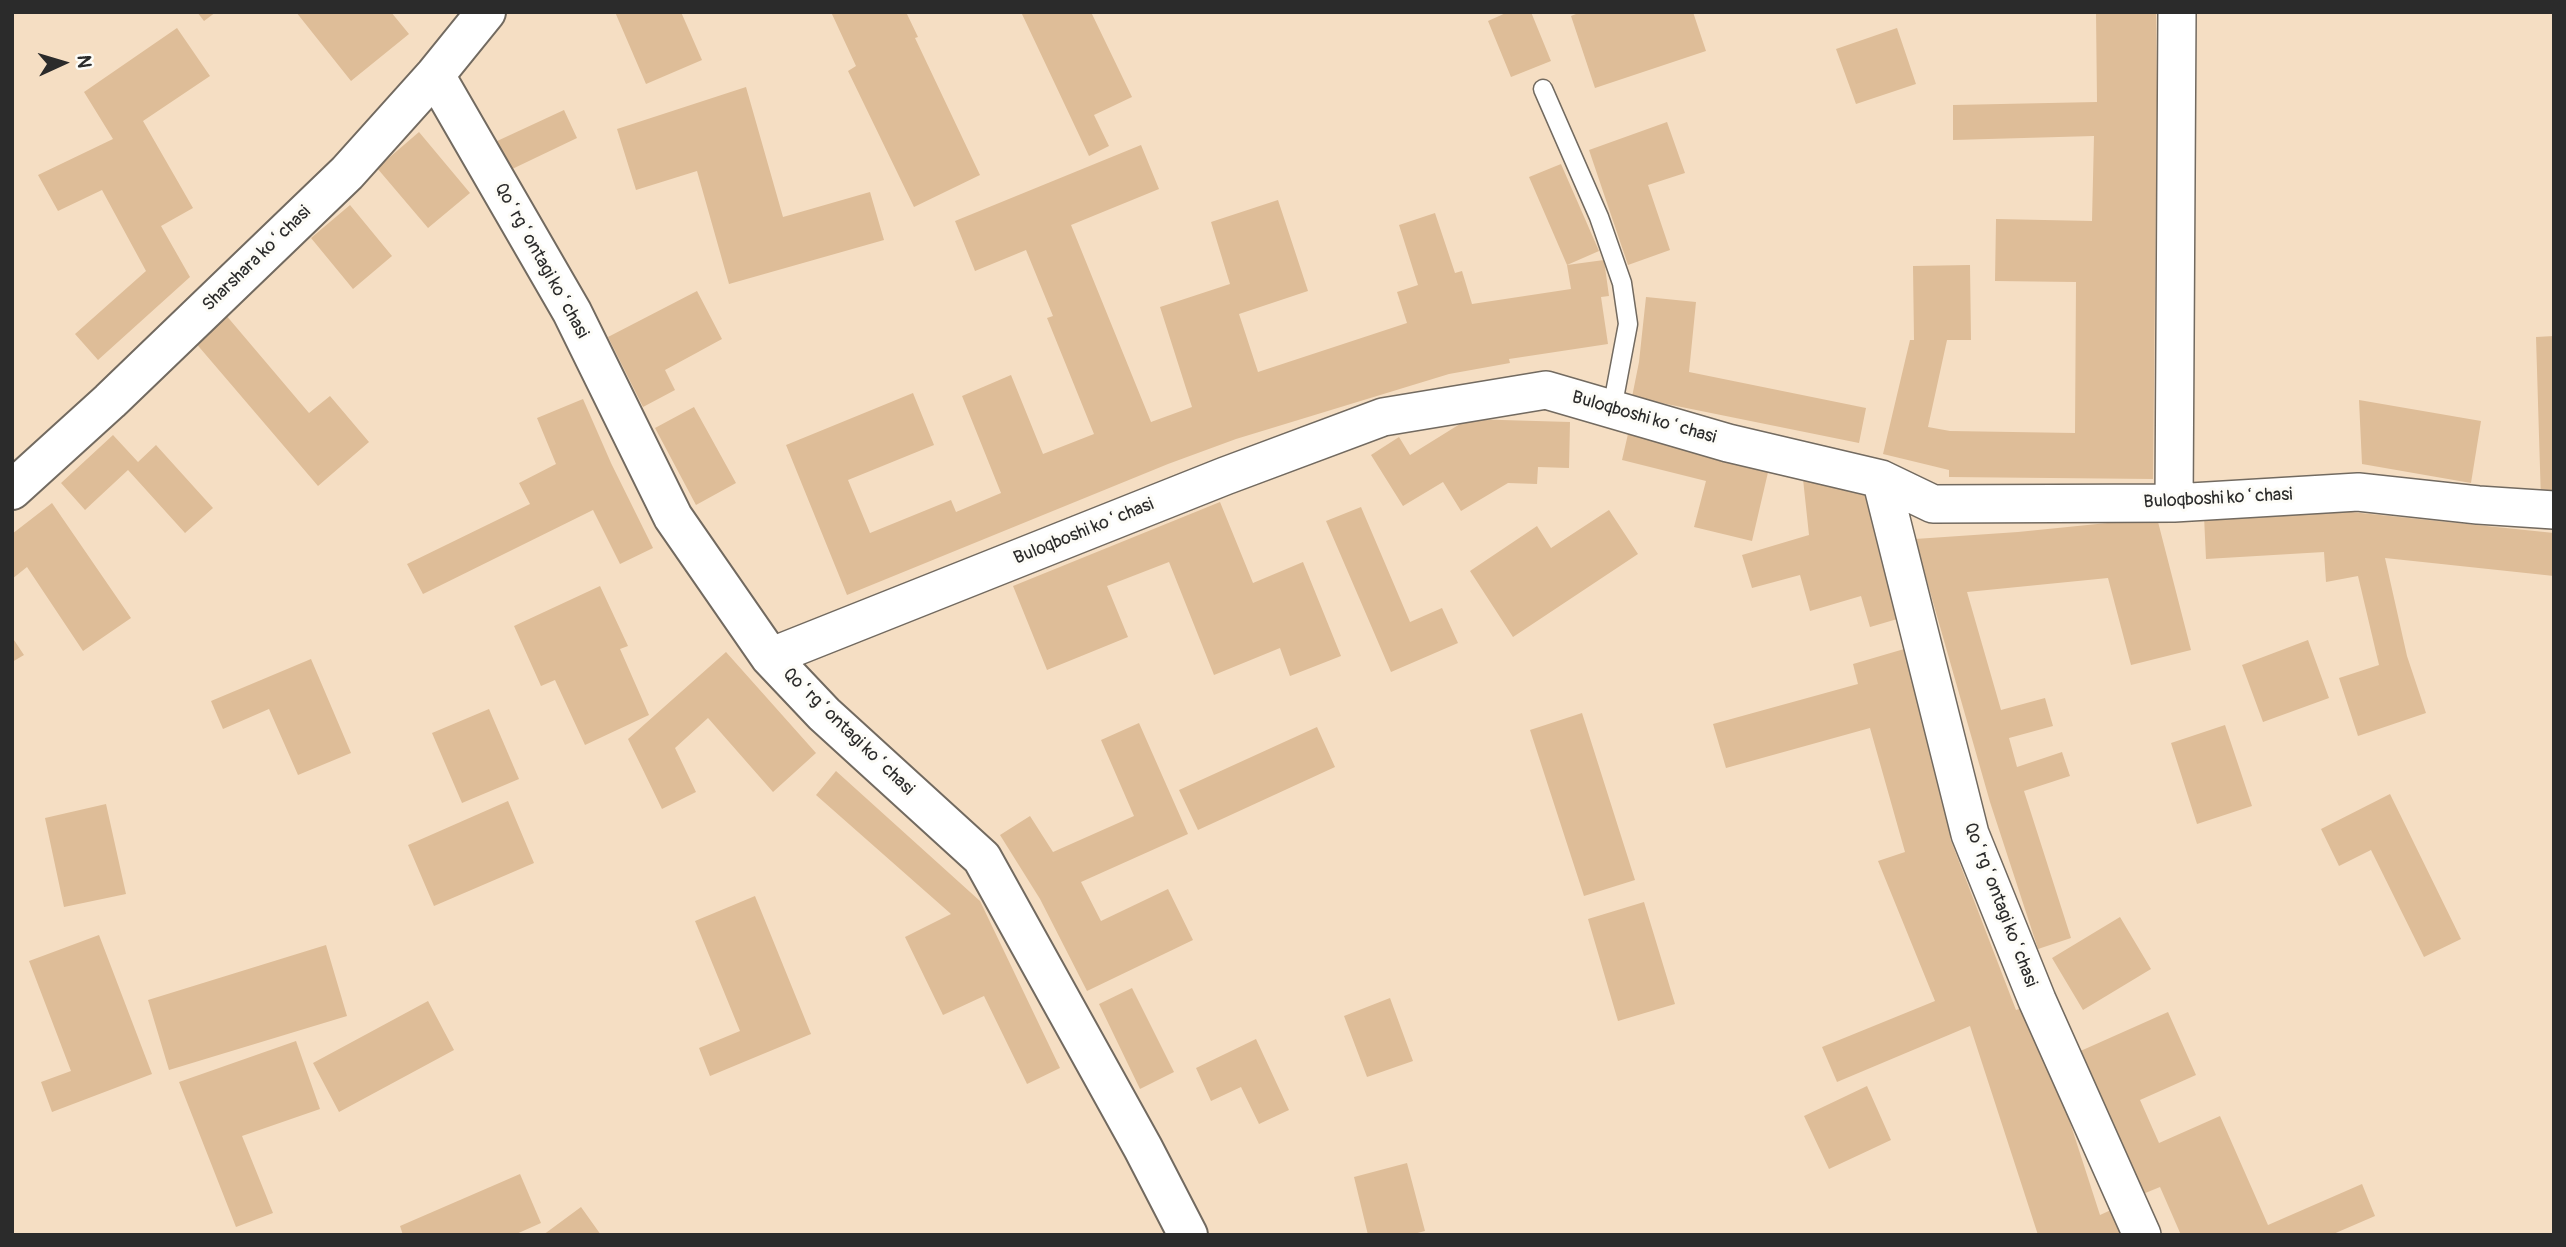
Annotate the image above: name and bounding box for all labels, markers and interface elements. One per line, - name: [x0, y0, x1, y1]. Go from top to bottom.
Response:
- north arrow: [28, 28, 98, 98]
- text: N: [72, 54, 96, 69]
- street label: Qoʻrgʻontagi koʻchasi: [489, 180, 593, 342]
- street label: Sharshara koʻchasi: [198, 202, 316, 316]
- street label: Buloqboshi koʻchasi: [1569, 387, 1719, 449]
- street label: Buloqboshi koʻchasi: [2143, 484, 2293, 514]
- street label: Buloqboshi koʻchasi: [1011, 494, 1157, 570]
- street label: Qoʻrgʻontagi koʻchasi: [778, 664, 918, 800]
- street label: Qoʻrgʻontagi koʻchasi: [1959, 820, 2041, 990]

